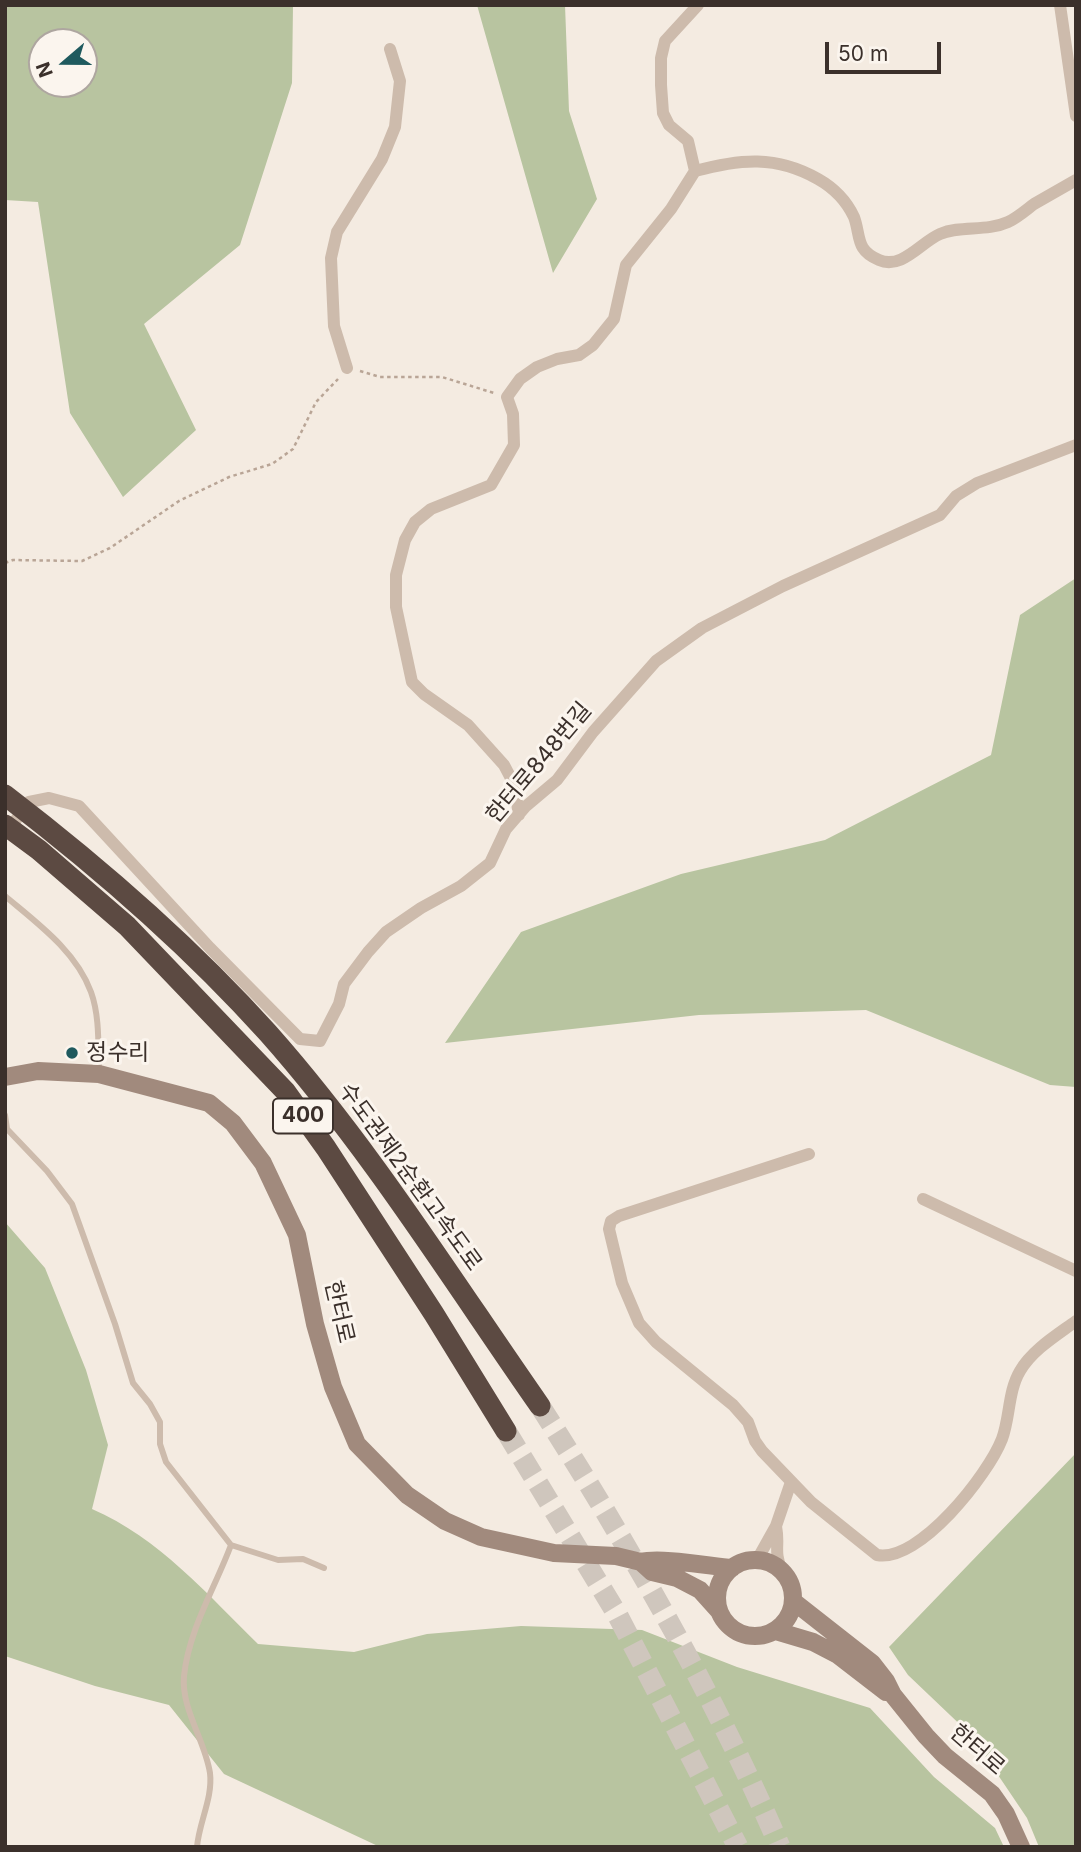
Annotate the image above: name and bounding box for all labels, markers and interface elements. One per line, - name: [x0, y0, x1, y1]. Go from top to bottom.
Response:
- north arrow: [28, 28, 98, 98]
- scale bar: [829, 28, 944, 72]
- text: 50 m: [838, 41, 888, 66]
- text: N: [31, 59, 58, 80]
- street label: 한터로848번길: [481, 697, 597, 829]
- place label: 정수리: [86, 1039, 149, 1067]
- marker: 정수리: [64, 1045, 80, 1061]
- street label: 수도권제2순환고속도로: [333, 1078, 487, 1276]
- road number: 400: [273, 1098, 333, 1134]
- street label: 한터로: [318, 1278, 360, 1346]
- street label: 한터로: [944, 1719, 1010, 1781]

